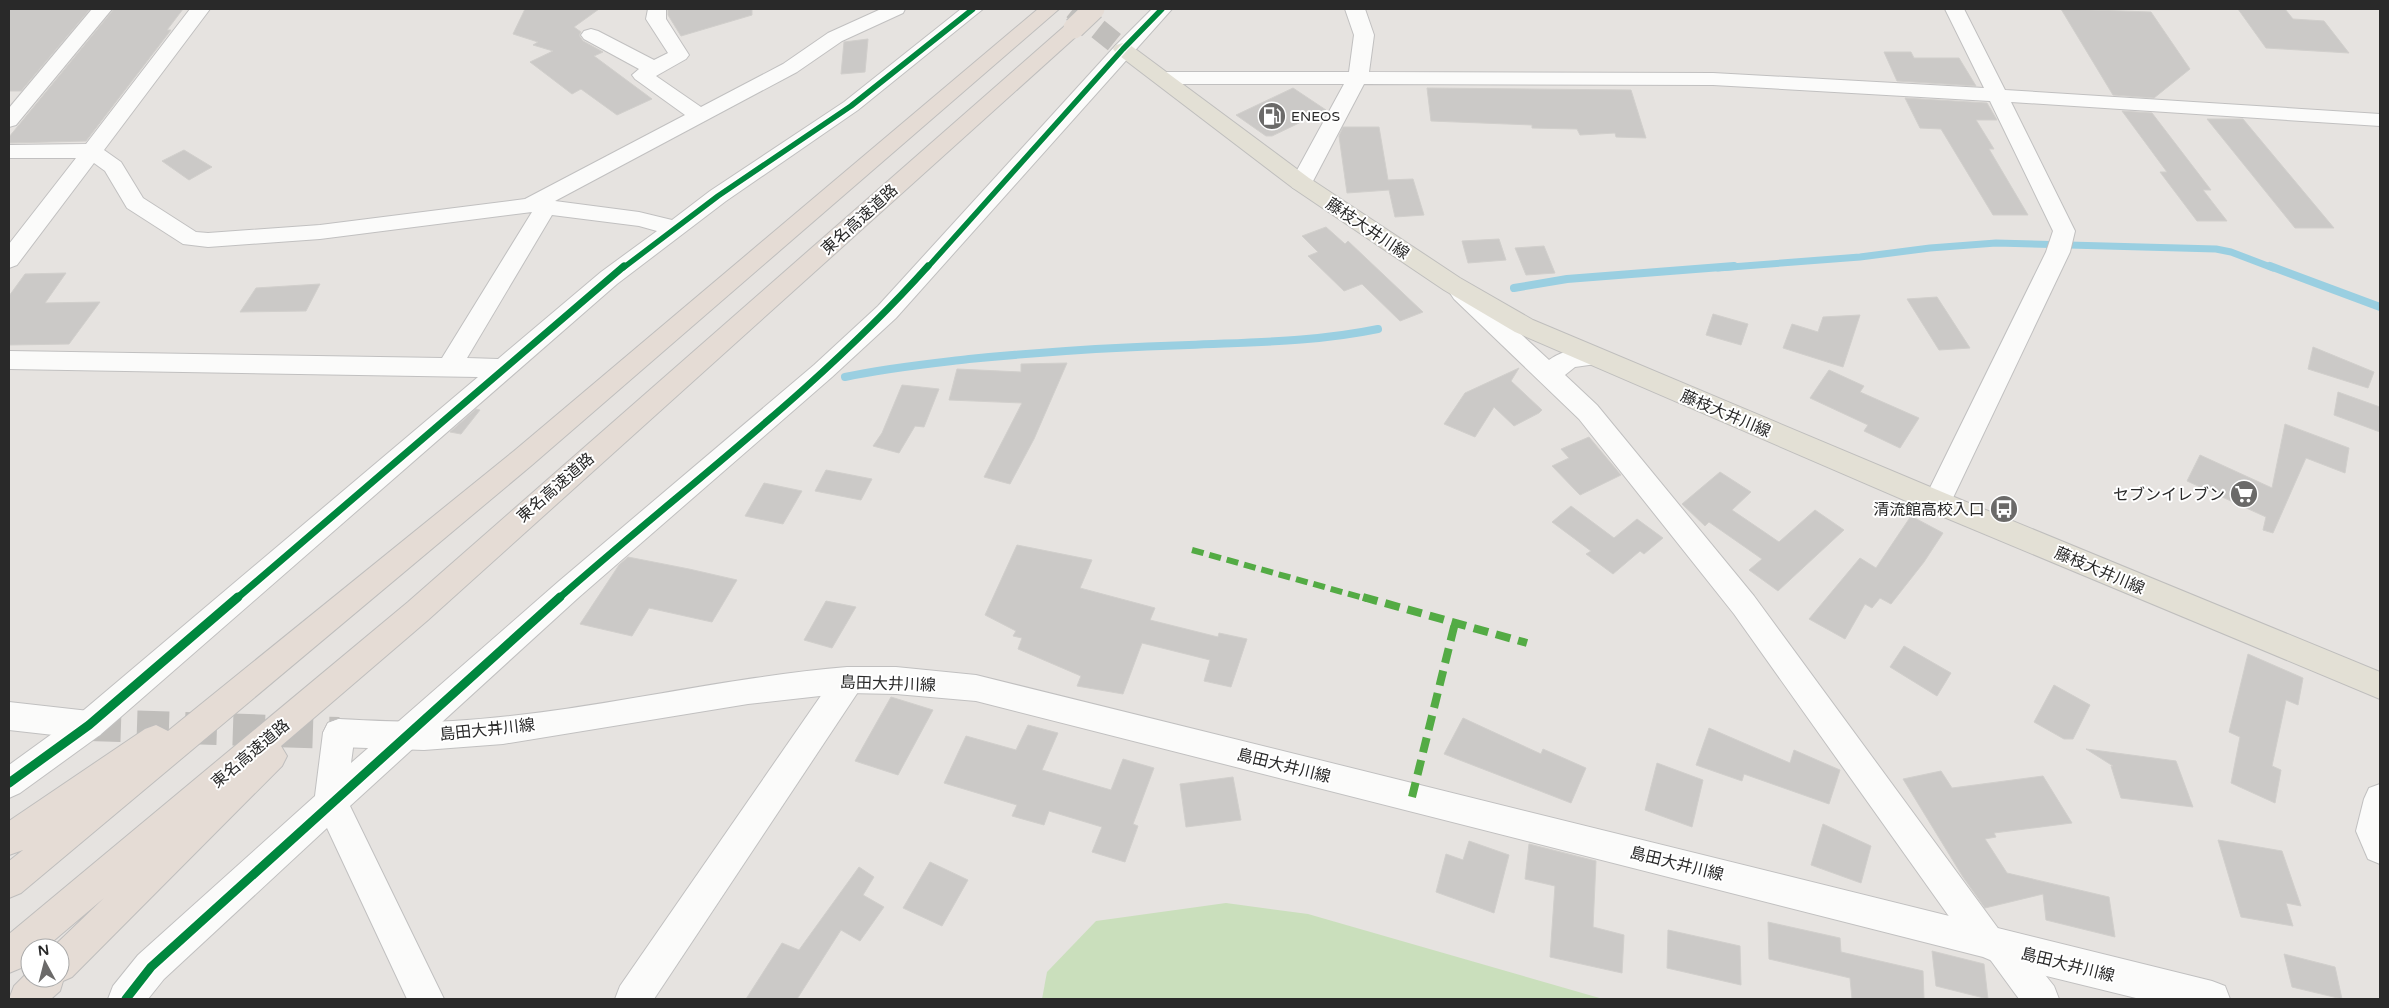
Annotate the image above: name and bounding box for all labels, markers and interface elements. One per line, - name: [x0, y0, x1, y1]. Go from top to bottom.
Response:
- fuel station icon: ENEOS: [1257, 101, 1287, 131]
- place label: ENEOS: [1291, 108, 1340, 125]
- street label: 東名高速道路: [817, 180, 902, 259]
- street label: 藤枝大井川線: [1322, 194, 1413, 264]
- street label: 藤枝大井川線: [1678, 386, 1774, 442]
- street label: 東名高速道路: [513, 449, 598, 527]
- supermarket icon: セブンイレブン: [2229, 479, 2259, 509]
- place label: セブンイレブン: [2113, 485, 2225, 505]
- bus stop icon: 清流館高校入口: [1989, 494, 2019, 524]
- place label: 清流館高校入口: [1873, 500, 1985, 520]
- street label: 藤枝大井川線: [2052, 543, 2148, 599]
- street label: 島田大井川線: [840, 672, 936, 696]
- street label: 東名高速道路: [207, 715, 294, 792]
- street label: 島田大井川線: [438, 715, 536, 745]
- street label: 島田大井川線: [1235, 745, 1333, 787]
- street label: 島田大井川線: [1628, 843, 1726, 885]
- north arrow: [20, 938, 70, 988]
- text: N: [37, 941, 50, 960]
- street label: 島田大井川線: [2019, 944, 2117, 986]

